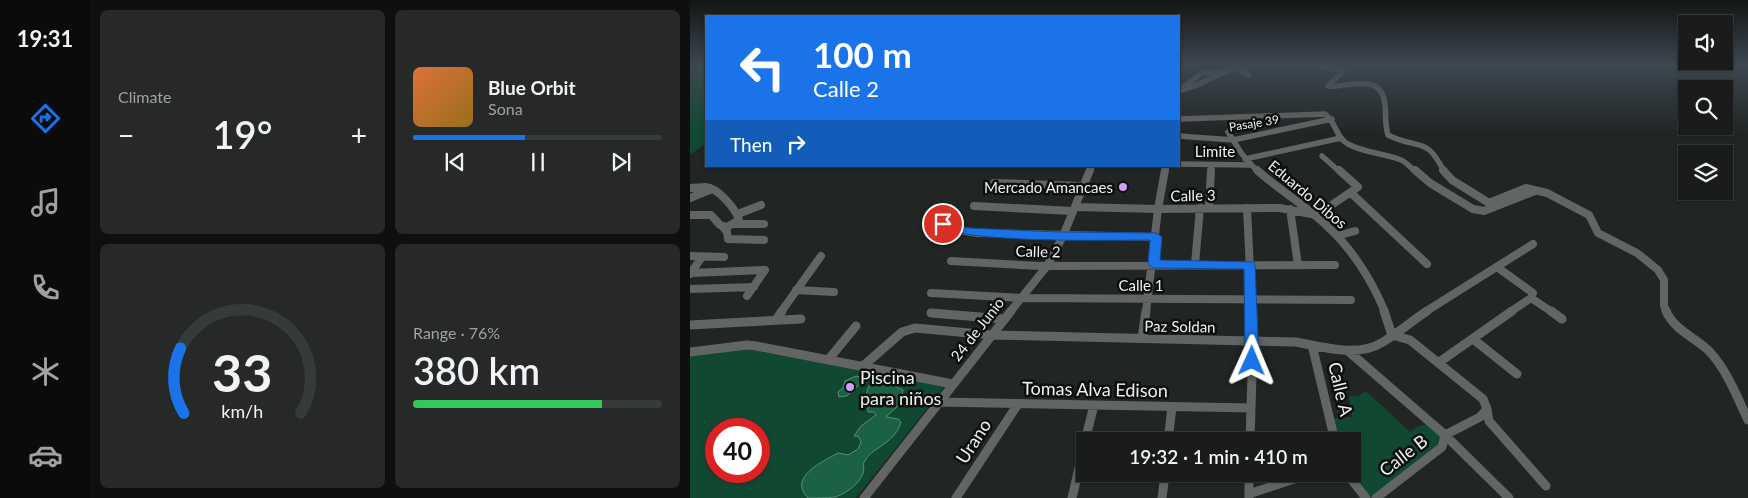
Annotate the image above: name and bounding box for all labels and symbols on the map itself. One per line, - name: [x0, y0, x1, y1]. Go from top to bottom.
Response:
- street label: Pasaje 39: [1228, 112, 1280, 134]
- street label: Limite: [1195, 142, 1235, 160]
- street label: Eduardo Dibos: [1265, 156, 1351, 232]
- place label: Mercado Amancaes: [984, 178, 1113, 196]
- marker: Mercado Amancaes: [1117, 181, 1129, 193]
- street label: Calle 3: [1170, 186, 1216, 204]
- pin: [922, 203, 964, 245]
- street label: Calle 2: [1015, 242, 1061, 260]
- street label: Calle 1: [1118, 276, 1164, 294]
- street label: 24 de Junio: [947, 294, 1007, 364]
- street label: Paz Soldan: [1144, 316, 1216, 336]
- position arrow: [1225, 334, 1277, 386]
- street label: Calle A: [1324, 360, 1358, 419]
- place label: Piscina para niños: [860, 366, 942, 409]
- street label: Tomas Alva Edison: [1022, 377, 1168, 401]
- marker: Piscina para niños: [844, 381, 856, 393]
- street label: Urano: [951, 415, 995, 467]
- speed limit sign: 40: [705, 418, 770, 483]
- street label: Calle B: [1374, 429, 1432, 481]

